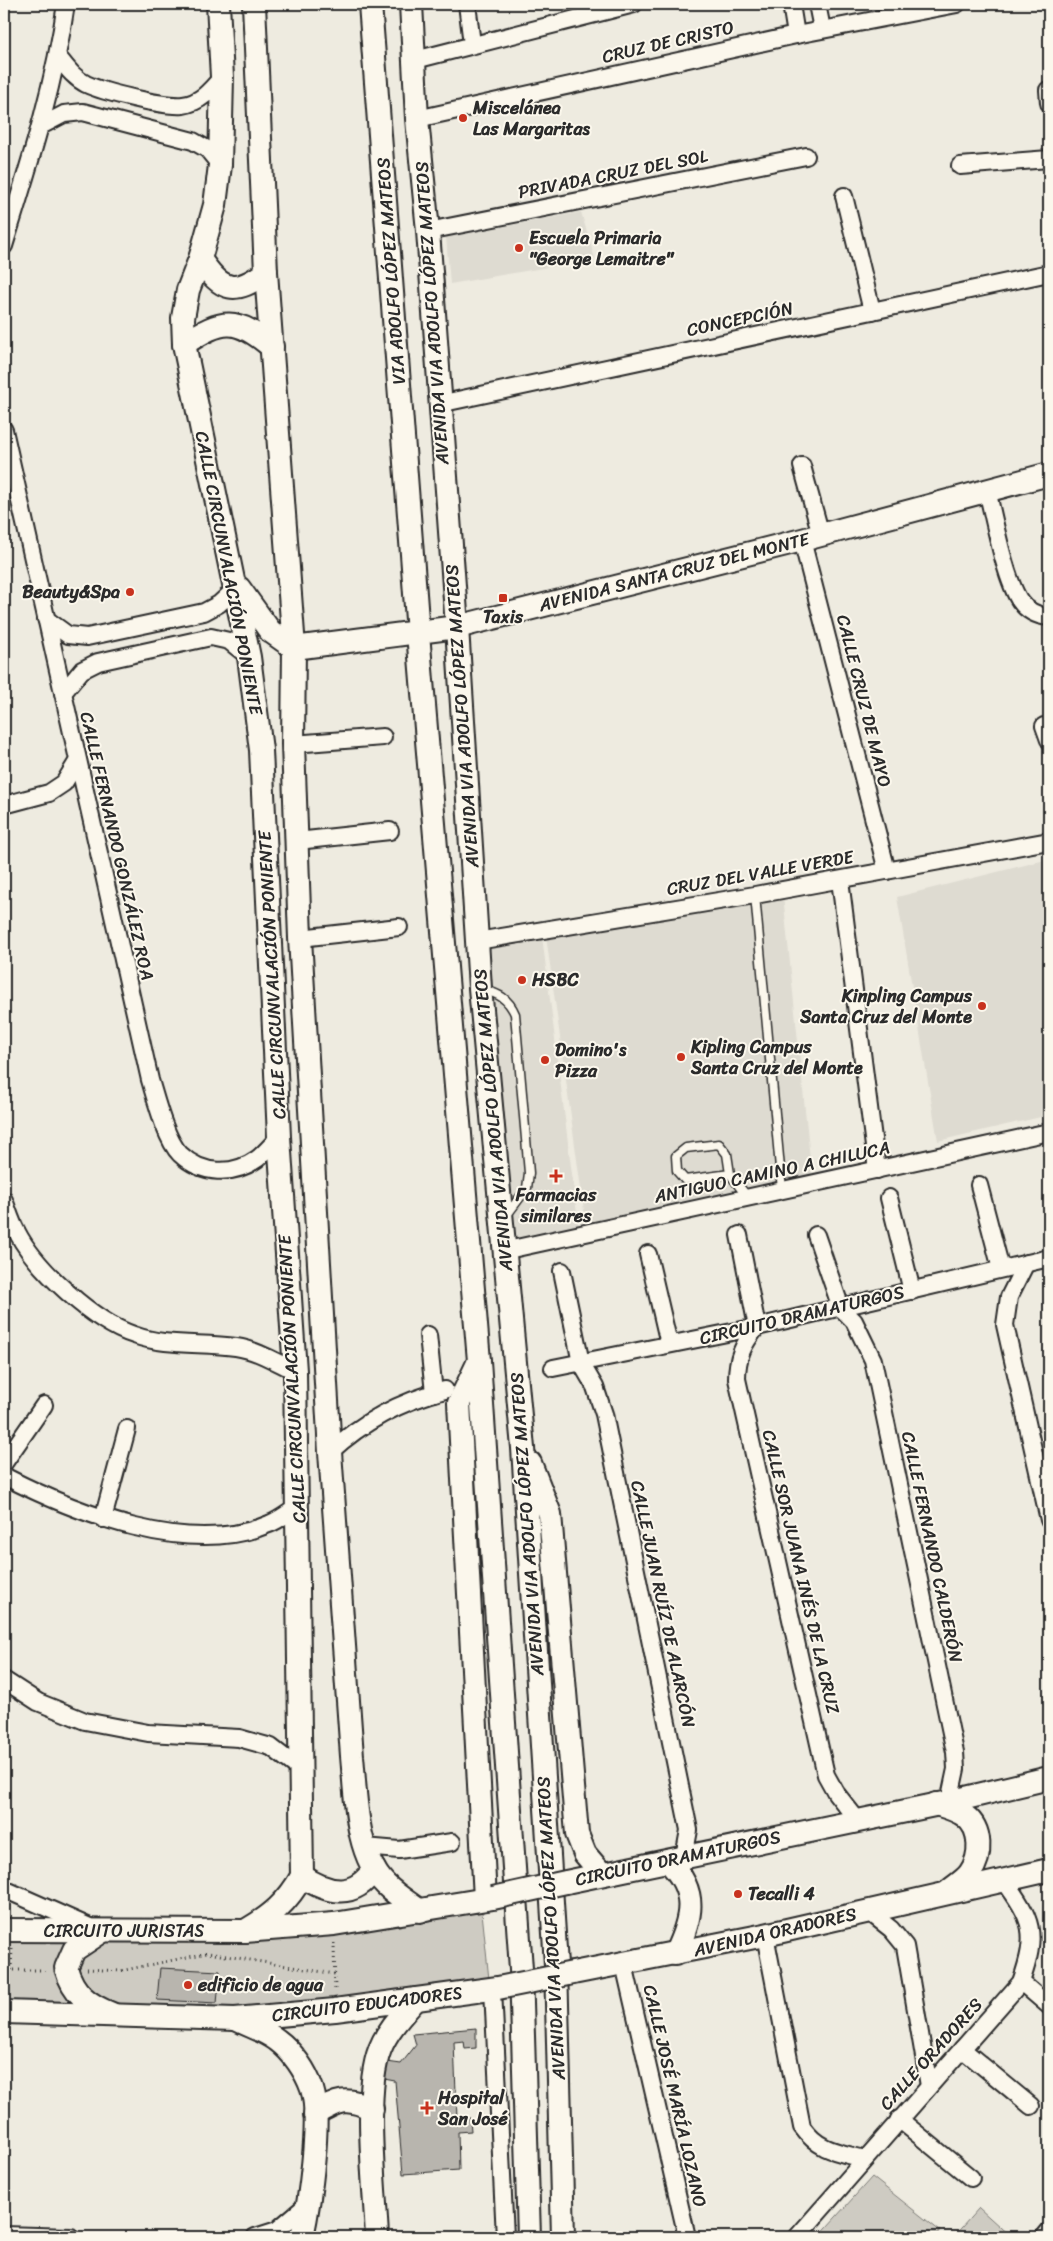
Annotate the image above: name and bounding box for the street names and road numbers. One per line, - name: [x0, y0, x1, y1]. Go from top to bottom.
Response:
- street label: CRUZ DE CRISTO: [599, 11, 737, 73]
- street label: PRIVADA CRUZ DEL SOL: [515, 140, 711, 208]
- street label: VIA ADOLFO LÓPEZ MATEOS: [367, 156, 415, 386]
- street label: AVENIDA VIA ADOLFO LÓPEZ MATEOS: [405, 160, 459, 467]
- street label: CONCEPCIÓN: [684, 292, 797, 346]
- street label: CALLE CIRCUNVALACIÓN PONIENTE: [186, 428, 272, 719]
- street label: AVENIDA SANTA CRUZ DEL MONTE: [534, 523, 814, 621]
- street label: AVENIDA VIA ADOLFO LÓPEZ MATEOS: [435, 563, 489, 870]
- street label: CALLE CRUZ DE MAYO: [827, 611, 901, 791]
- street label: CALLE FERNANDO GONZÁLEZ ROA: [71, 709, 163, 983]
- street label: CALLE CIRCUNVALACIÓN PONIENTE: [248, 829, 296, 1120]
- street label: CRUZ DEL VALLE VERDE: [664, 841, 857, 905]
- street label: AVENIDA VIA ADOLFO LÓPEZ MATEOS: [464, 967, 522, 1274]
- street label: ANTIGUO CAMINO A CHILUCA: [650, 1131, 893, 1213]
- street label: CALLE CIRCUNVALACIÓN PONIENTE: [268, 1233, 316, 1524]
- street label: CIRCUITO DRAMATURGOS: [696, 1276, 908, 1354]
- street label: AVENIDA VIA ADOLFO LÓPEZ MATEOS: [500, 1371, 554, 1678]
- street label: CALLE SOR JUANA INÉS DE LA CRUZ: [753, 1427, 849, 1718]
- street label: CALLE FERNANDO CALDERÓN: [892, 1428, 972, 1666]
- street label: CALLE JUAN RUÍZ DE ALARCÓN: [621, 1477, 705, 1731]
- street label: AVENIDA VIA ADOLFO LÓPEZ MATEOS: [527, 1775, 575, 2082]
- street label: CIRCUITO DRAMATURGOS: [572, 1821, 784, 1895]
- street label: AVENIDA ORADORES: [689, 1898, 860, 1967]
- street label: CIRCUITO JURISTAS: [44, 1915, 205, 1947]
- street label: CIRCUITO EDUCADORES: [270, 1976, 464, 2032]
- street label: CALLE JOSÉ MARÍA LOZANO: [634, 1982, 716, 2210]
- street label: CALLE ORADORES: [871, 1990, 991, 2118]

